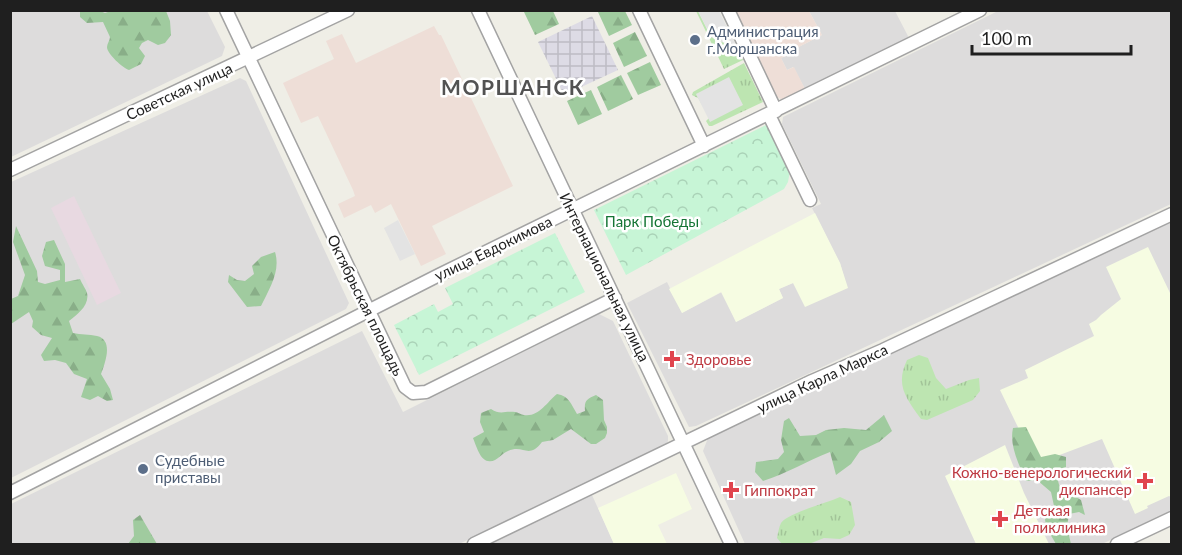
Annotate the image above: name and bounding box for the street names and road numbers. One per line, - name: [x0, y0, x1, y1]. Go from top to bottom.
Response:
- street label: Советская улица: [123, 58, 235, 124]
- street label: Интернациональная улица: [556, 190, 654, 364]
- street label: улица Евдокимова: [431, 212, 555, 284]
- street label: Октябрьская площадь: [324, 231, 408, 379]
- street label: улица Карла Маркса: [754, 340, 890, 416]

